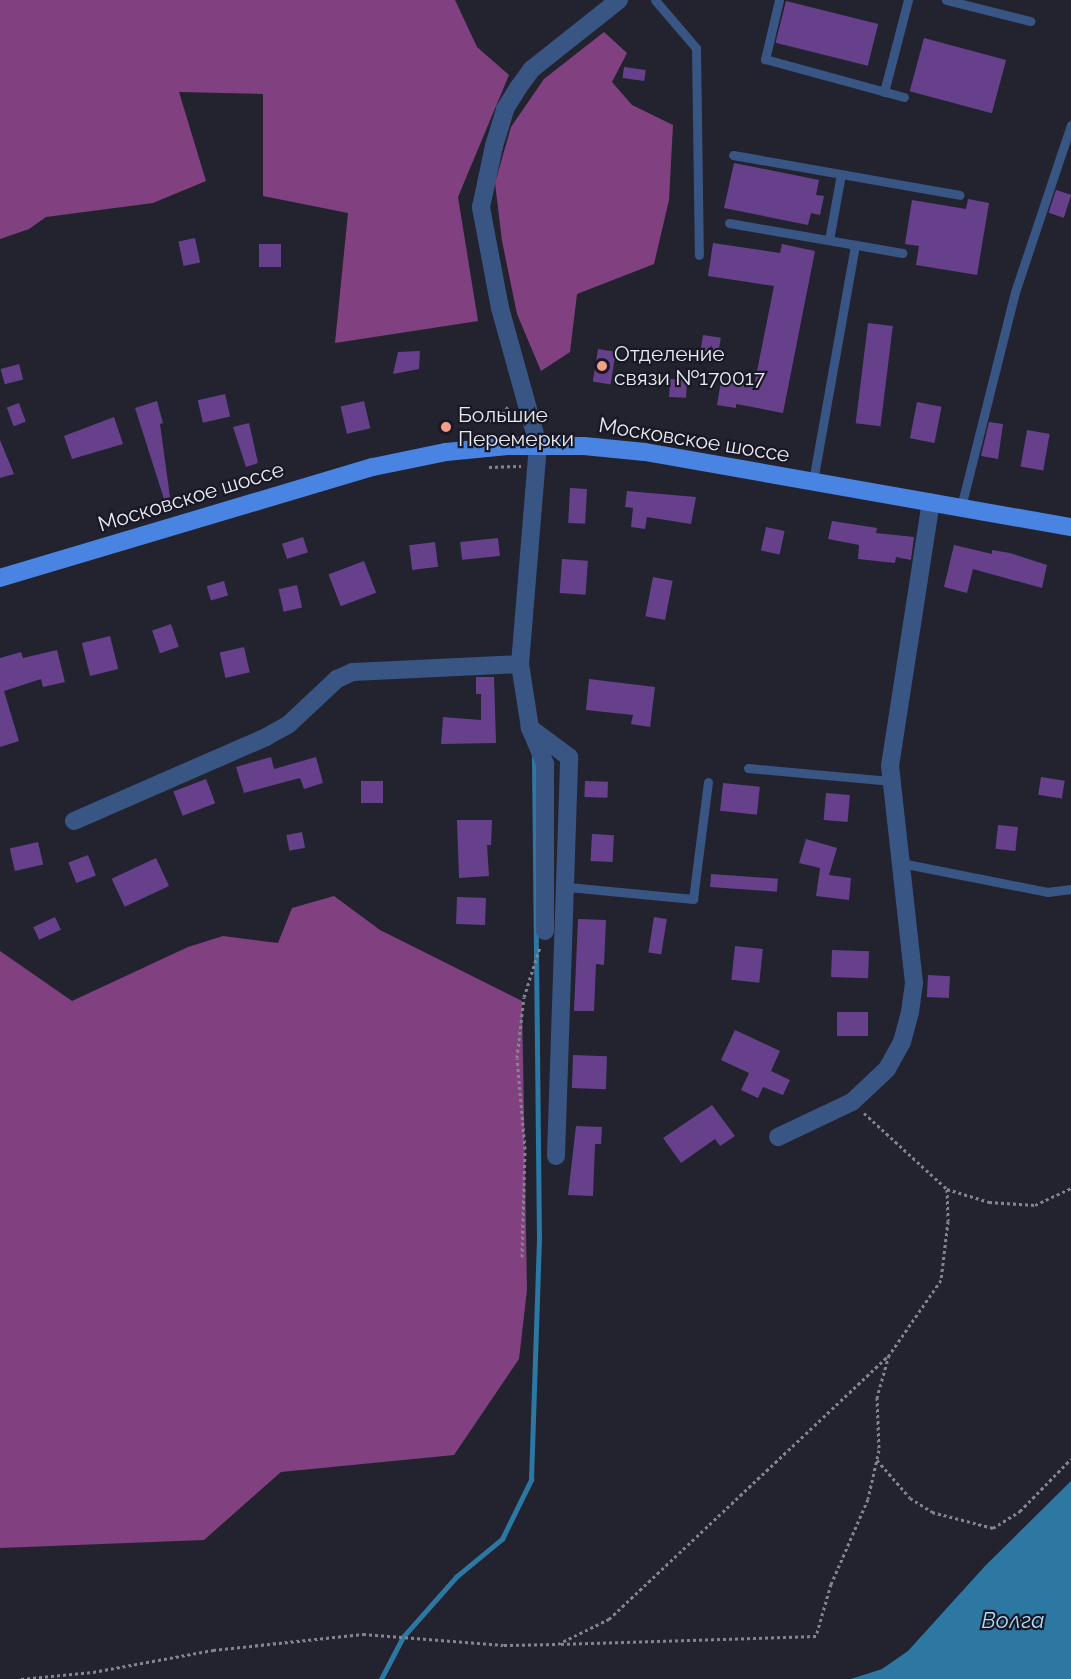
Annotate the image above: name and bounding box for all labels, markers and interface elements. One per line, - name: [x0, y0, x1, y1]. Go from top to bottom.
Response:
- place label: Отделение связи №170017: [614, 341, 765, 391]
- marker: Отделение связи №170017: [595, 359, 609, 373]
- place label: Большие Перемерки: [458, 402, 574, 452]
- street label: Московское шоссе: [597, 412, 791, 468]
- marker: Большие Перемерки: [439, 420, 453, 434]
- street label: Московское шоссе: [95, 457, 287, 537]
- water label: Волга: [982, 1608, 1044, 1634]

